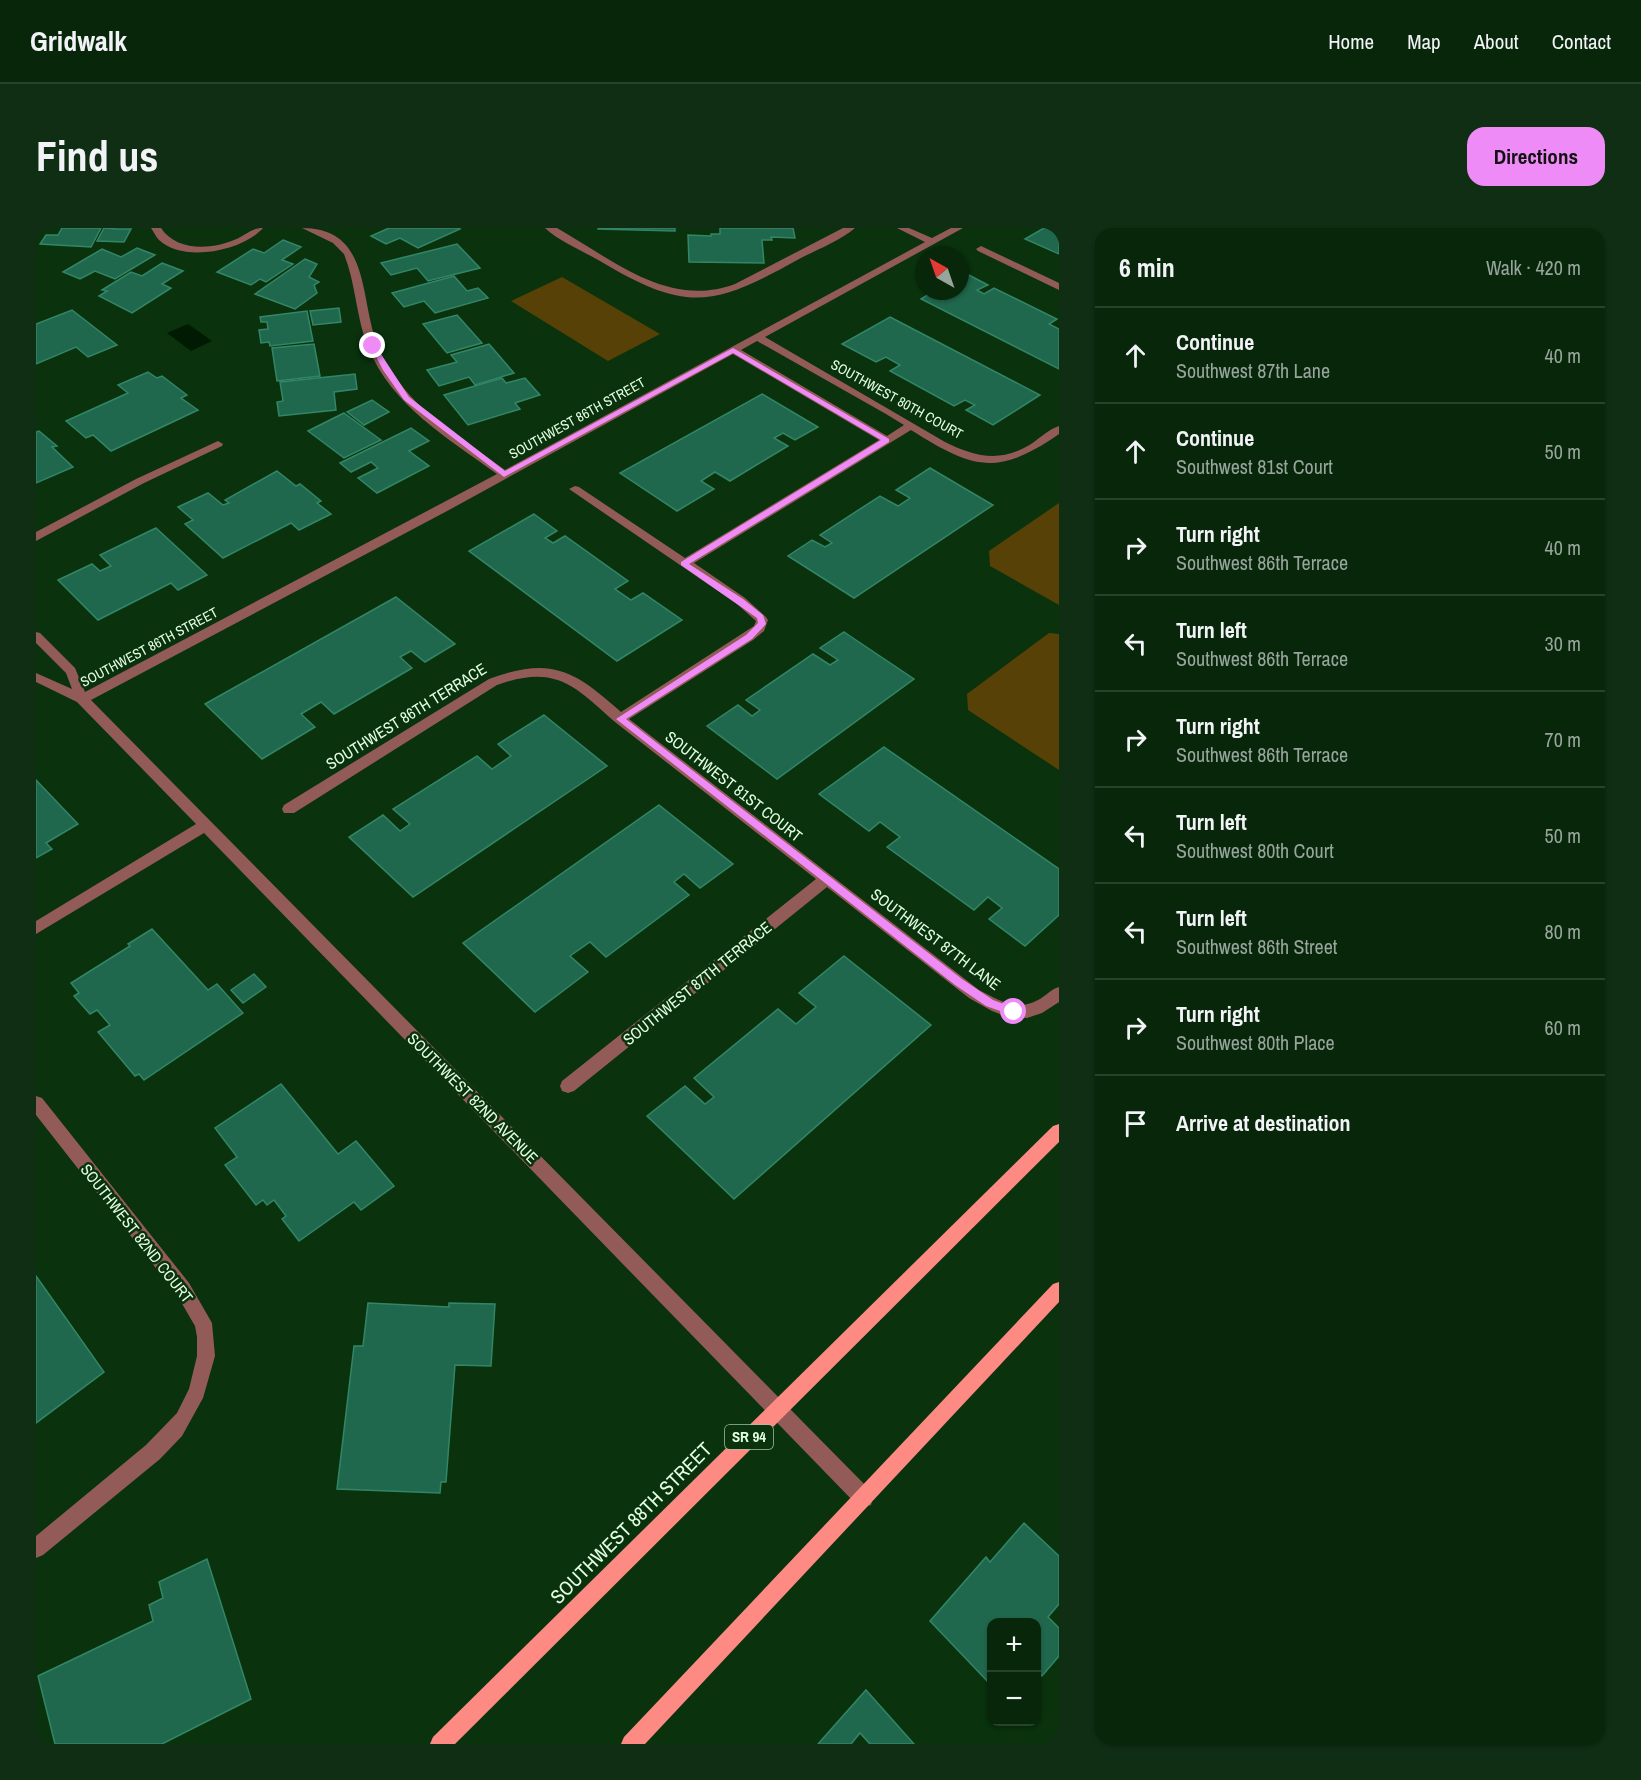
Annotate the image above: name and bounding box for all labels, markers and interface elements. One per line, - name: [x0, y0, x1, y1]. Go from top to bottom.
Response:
- text: Gridwalk: [30, 22, 127, 60]
- text: Home: [1328, 27, 1374, 56]
- text: Map: [1407, 27, 1441, 56]
- text: About: [1474, 27, 1519, 56]
- text: Contact: [1552, 27, 1611, 56]
- button: Directions: [1467, 127, 1605, 186]
- text: Find us: [36, 128, 158, 184]
- north arrow: [915, 246, 969, 300]
- text: 6 min: [1119, 250, 1175, 285]
- text: Walk · 420 m: [1486, 254, 1581, 281]
- text: Continue: [1176, 327, 1254, 357]
- route end: [359, 332, 385, 358]
- icon: ahead: [1119, 339, 1152, 372]
- text: 40 m: [1545, 342, 1581, 369]
- street label: SOUTHWEST 80TH COURT: [828, 355, 966, 443]
- text: Southwest 87th Lane: [1176, 357, 1330, 384]
- street label: SOUTHWEST 86TH STREET: [506, 373, 648, 463]
- text: Continue: [1176, 423, 1254, 453]
- icon: ahead: [1119, 435, 1152, 468]
- text: 50 m: [1545, 438, 1581, 465]
- text: Southwest 81st Court: [1176, 453, 1333, 480]
- text: Turn right: [1176, 519, 1260, 549]
- icon: right: [1119, 531, 1152, 564]
- text: 40 m: [1545, 534, 1581, 561]
- text: Southwest 86th Terrace: [1176, 549, 1348, 576]
- street label: SOUTHWEST 86TH STREET: [77, 603, 221, 691]
- text: Turn left: [1176, 615, 1247, 645]
- icon: left: [1119, 627, 1152, 660]
- text: 30 m: [1545, 630, 1581, 657]
- text: Southwest 86th Terrace: [1176, 645, 1348, 672]
- street label: SOUTHWEST 86TH TERRACE: [322, 658, 490, 774]
- text: Turn right: [1176, 711, 1260, 741]
- icon: right: [1119, 723, 1152, 756]
- street label: SOUTHWEST 81ST COURT: [661, 725, 807, 847]
- text: 70 m: [1545, 726, 1581, 753]
- text: Southwest 86th Terrace: [1176, 741, 1348, 768]
- text: Turn left: [1176, 807, 1247, 837]
- icon: left: [1119, 819, 1152, 852]
- text: 50 m: [1545, 822, 1581, 849]
- text: Southwest 80th Court: [1176, 837, 1334, 864]
- street label: SOUTHWEST 87TH LANE: [867, 883, 1005, 995]
- text: Turn left: [1176, 903, 1247, 933]
- icon: left: [1119, 915, 1152, 948]
- street label: SOUTHWEST 87TH TERRACE: [618, 916, 776, 1050]
- text: 80 m: [1545, 918, 1581, 945]
- text: Southwest 86th Street: [1176, 933, 1337, 960]
- route start: [1000, 998, 1026, 1024]
- text: Turn right: [1176, 999, 1260, 1029]
- icon: right: [1119, 1011, 1152, 1044]
- text: 60 m: [1545, 1014, 1581, 1041]
- street label: SOUTHWEST 82ND AVENUE: [403, 1028, 543, 1168]
- text: Southwest 80th Place: [1176, 1029, 1335, 1056]
- icon: arrive: [1119, 1107, 1152, 1140]
- text: Arrive at destination: [1176, 1108, 1350, 1138]
- street label: SOUTHWEST 82ND COURT: [76, 1159, 198, 1307]
- road number: SR 94: [725, 1425, 773, 1449]
- street label: SOUTHWEST 88TH STREET: [544, 1436, 717, 1609]
- map controls: [987, 1618, 1041, 1726]
- button: +: [987, 1618, 1041, 1672]
- button: −: [987, 1672, 1041, 1726]

